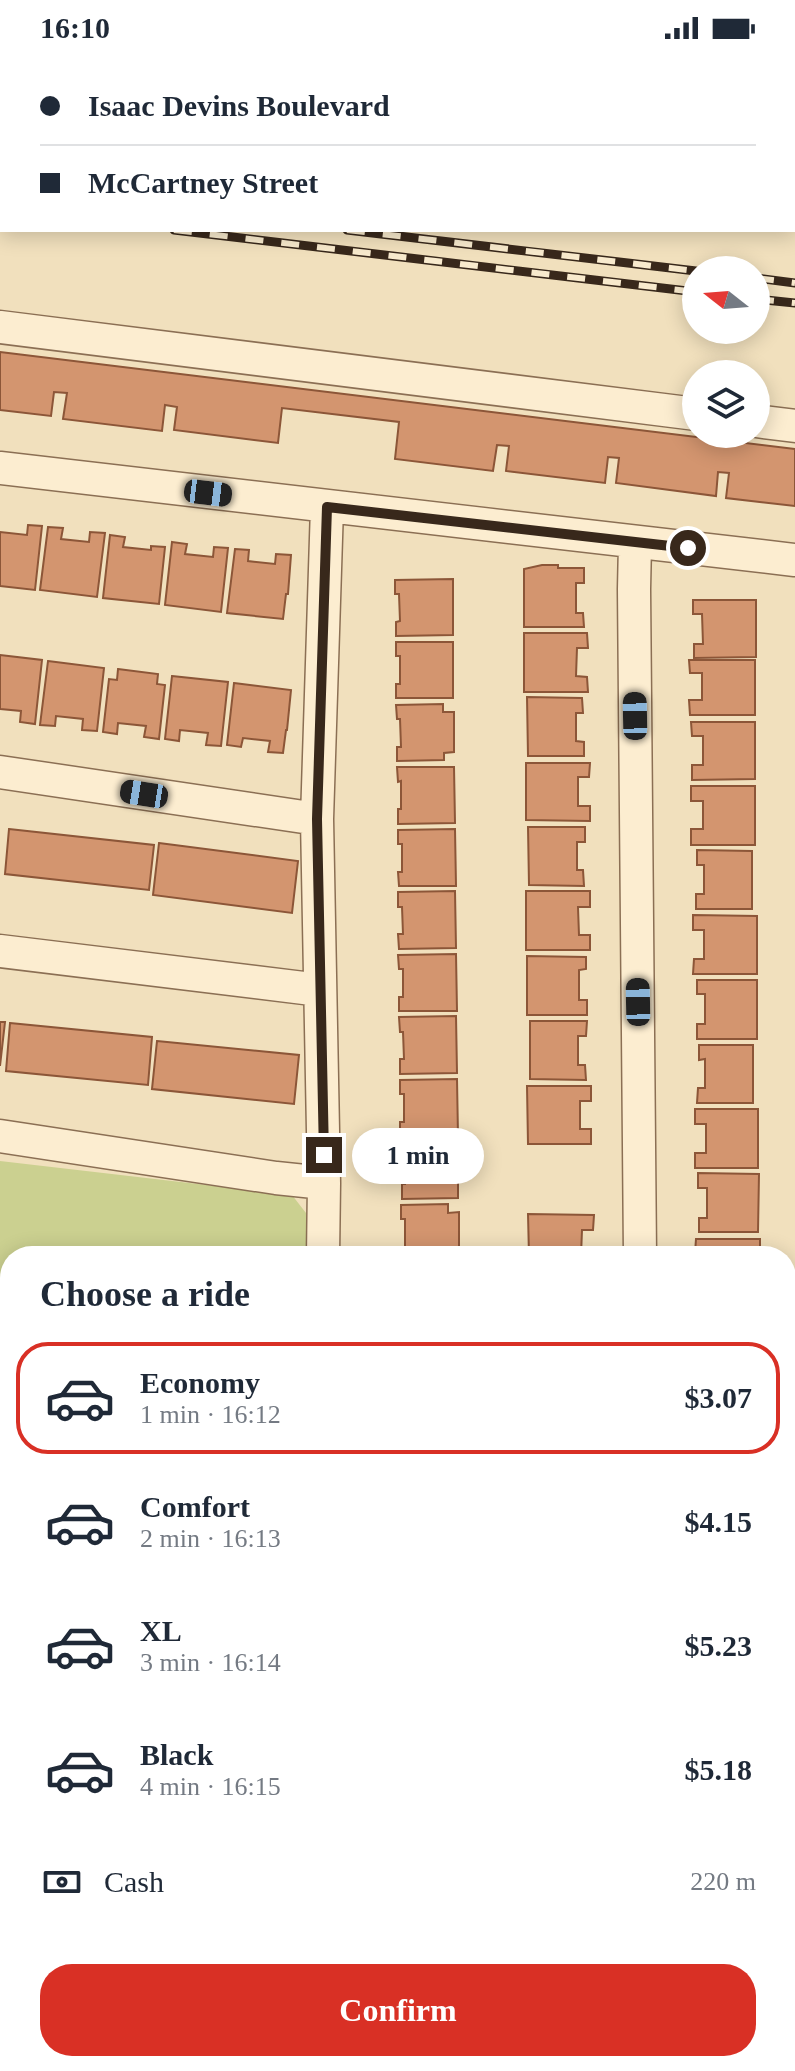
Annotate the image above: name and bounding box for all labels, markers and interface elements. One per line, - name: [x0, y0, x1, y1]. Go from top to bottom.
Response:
- text: 16:10: [40, 11, 110, 44]
- text: Isaac Devins Boulevard: [88, 89, 390, 122]
- text: McCartney Street: [88, 166, 318, 199]
- north arrow: [682, 256, 770, 344]
- map controls: [682, 256, 770, 448]
- button: layers: [682, 360, 770, 448]
- car: [183, 478, 233, 508]
- route start: [670, 530, 706, 566]
- car: [623, 692, 647, 740]
- car: [118, 778, 170, 810]
- car: [626, 978, 650, 1026]
- callout: 1 min: [352, 1127, 484, 1183]
- route end: [306, 1137, 342, 1173]
- text: 1 min: [387, 1141, 449, 1170]
- text: Choose a ride: [40, 1274, 250, 1314]
- icon: car: [44, 1362, 116, 1434]
- text: Economy: [140, 1366, 260, 1399]
- text: $3.07: [685, 1381, 752, 1414]
- text: 1 min · 16:12: [140, 1400, 281, 1429]
- icon: car: [44, 1486, 116, 1558]
- text: Comfort: [140, 1490, 250, 1523]
- text: $4.15: [685, 1505, 752, 1538]
- text: 2 min · 16:13: [140, 1524, 281, 1553]
- icon: car: [44, 1610, 116, 1682]
- text: XL: [140, 1614, 182, 1647]
- text: $5.23: [685, 1629, 752, 1662]
- text: 3 min · 16:14: [140, 1648, 281, 1677]
- icon: car: [44, 1734, 116, 1806]
- text: Black: [140, 1738, 213, 1771]
- text: $5.18: [685, 1753, 752, 1786]
- text: 4 min · 16:15: [140, 1772, 281, 1801]
- icon: cash: [40, 1860, 84, 1904]
- text: Cash: [104, 1865, 164, 1898]
- text: 220 m: [690, 1867, 756, 1896]
- button: Confirm: [40, 1964, 756, 2056]

